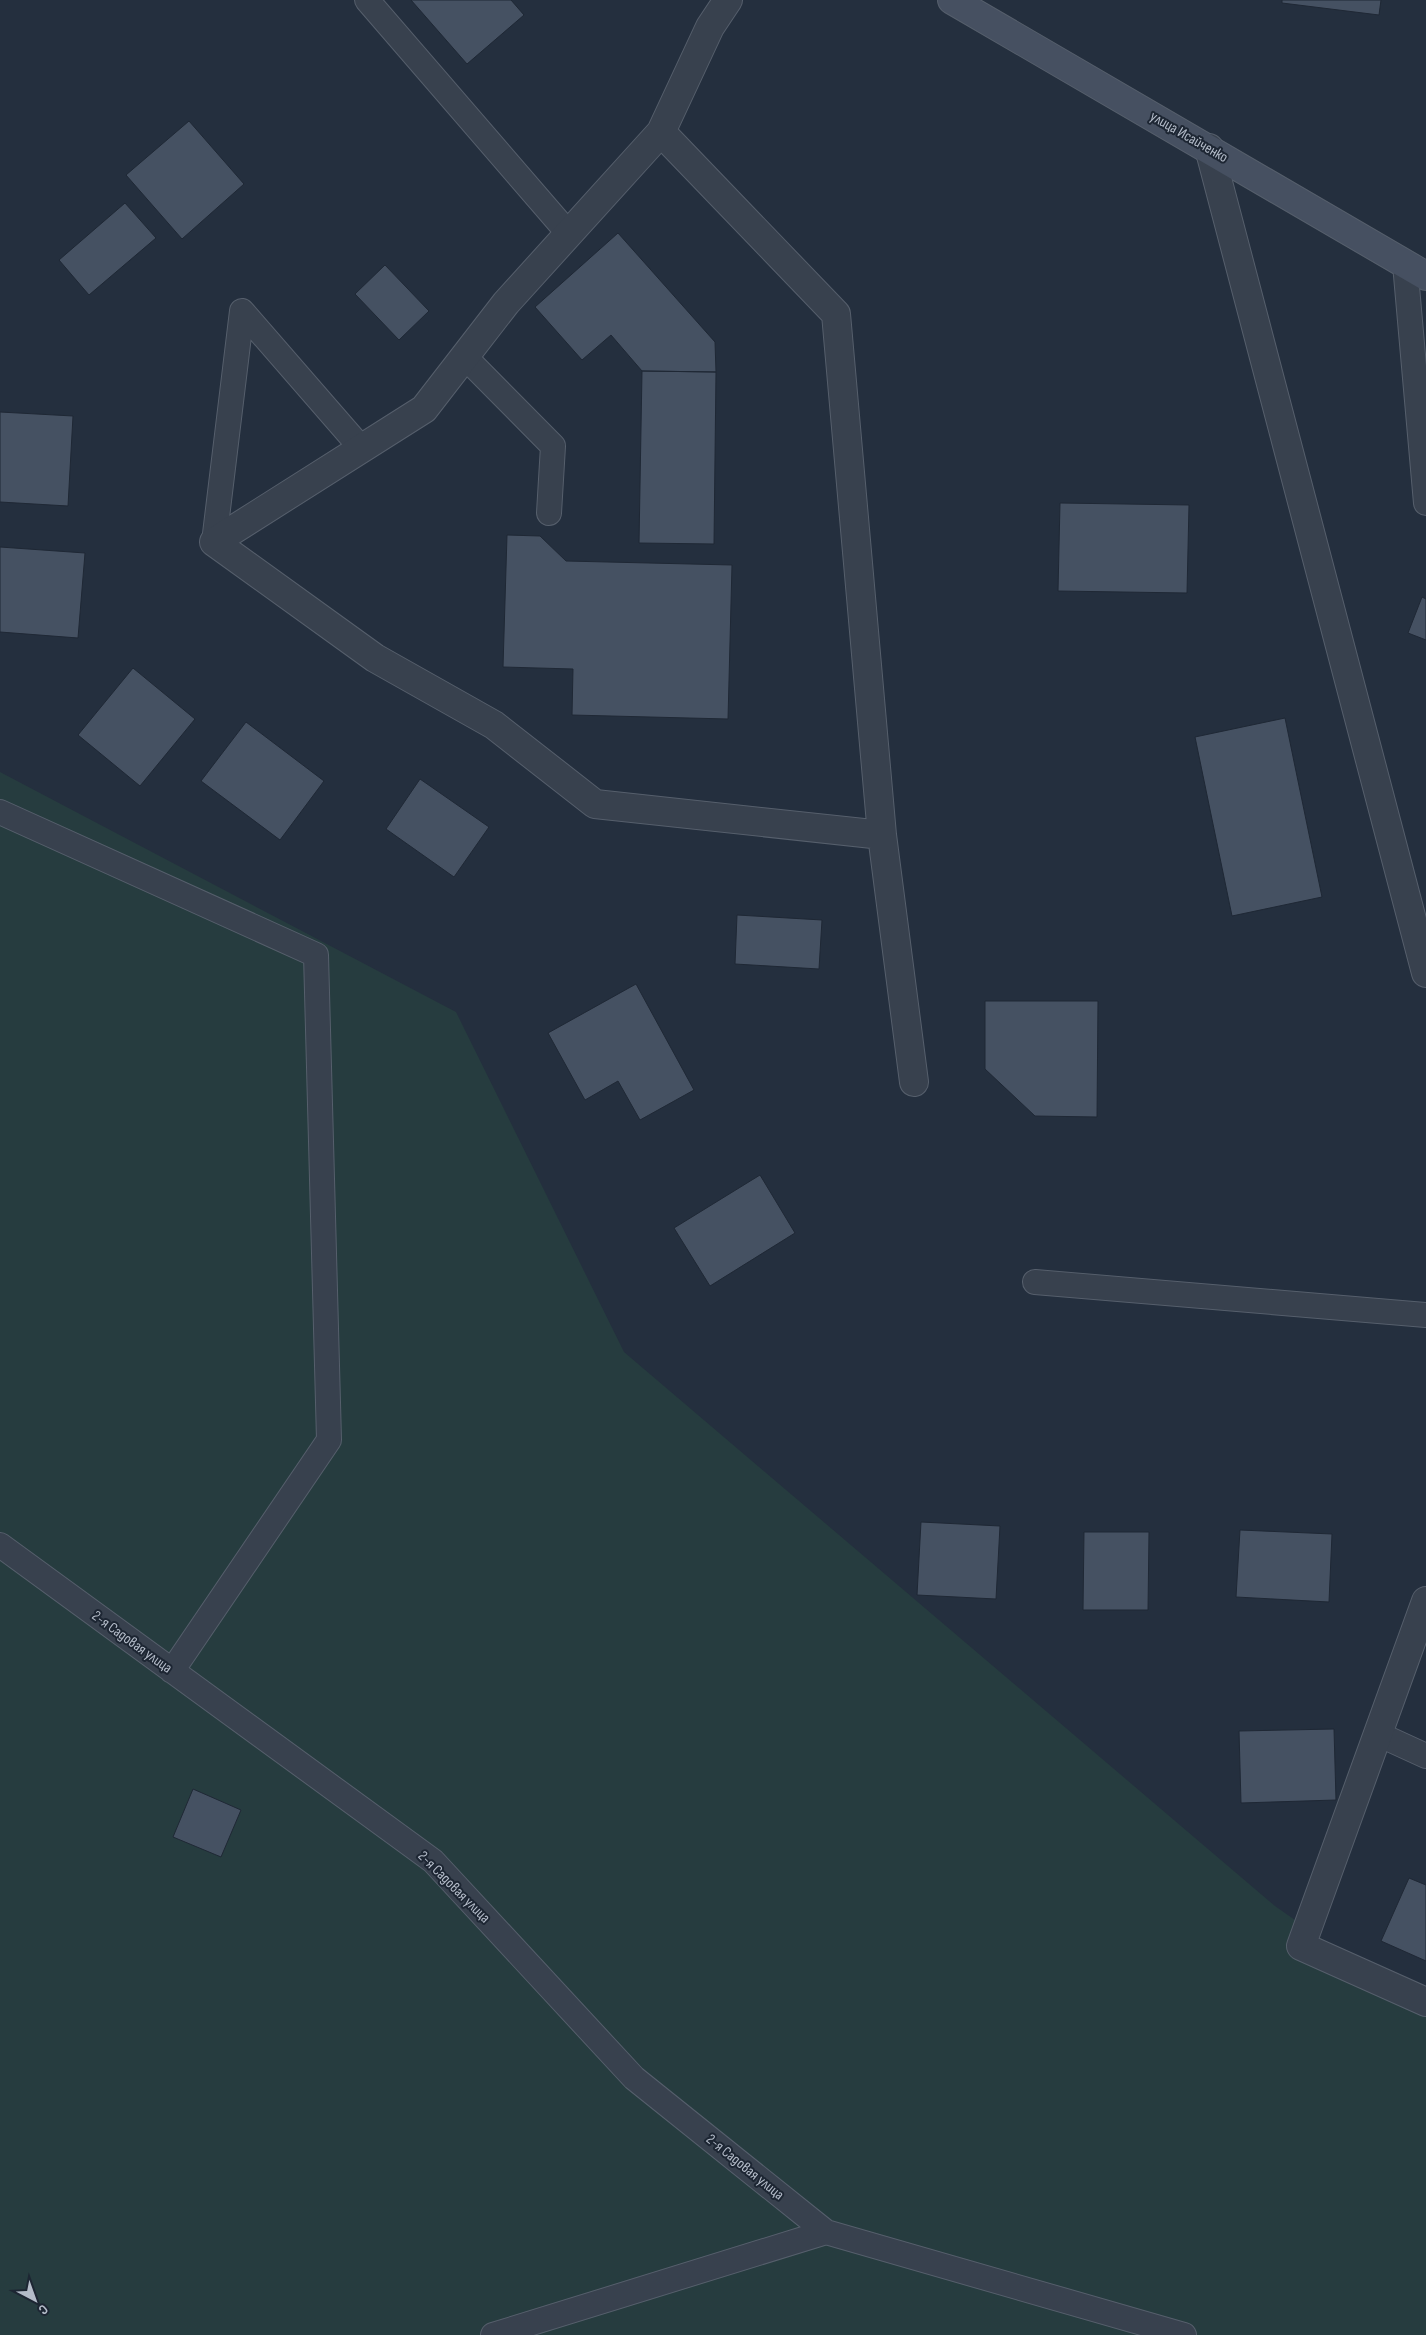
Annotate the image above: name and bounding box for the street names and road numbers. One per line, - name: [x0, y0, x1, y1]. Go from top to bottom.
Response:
- street label: улица Исайченко: [1147, 107, 1231, 167]
- street label: 2-я Садовая улица: [88, 1606, 176, 1678]
- street label: 2-я Садовая улица: [414, 1847, 494, 1927]
- street label: 2-я Садовая улица: [702, 2130, 788, 2204]

